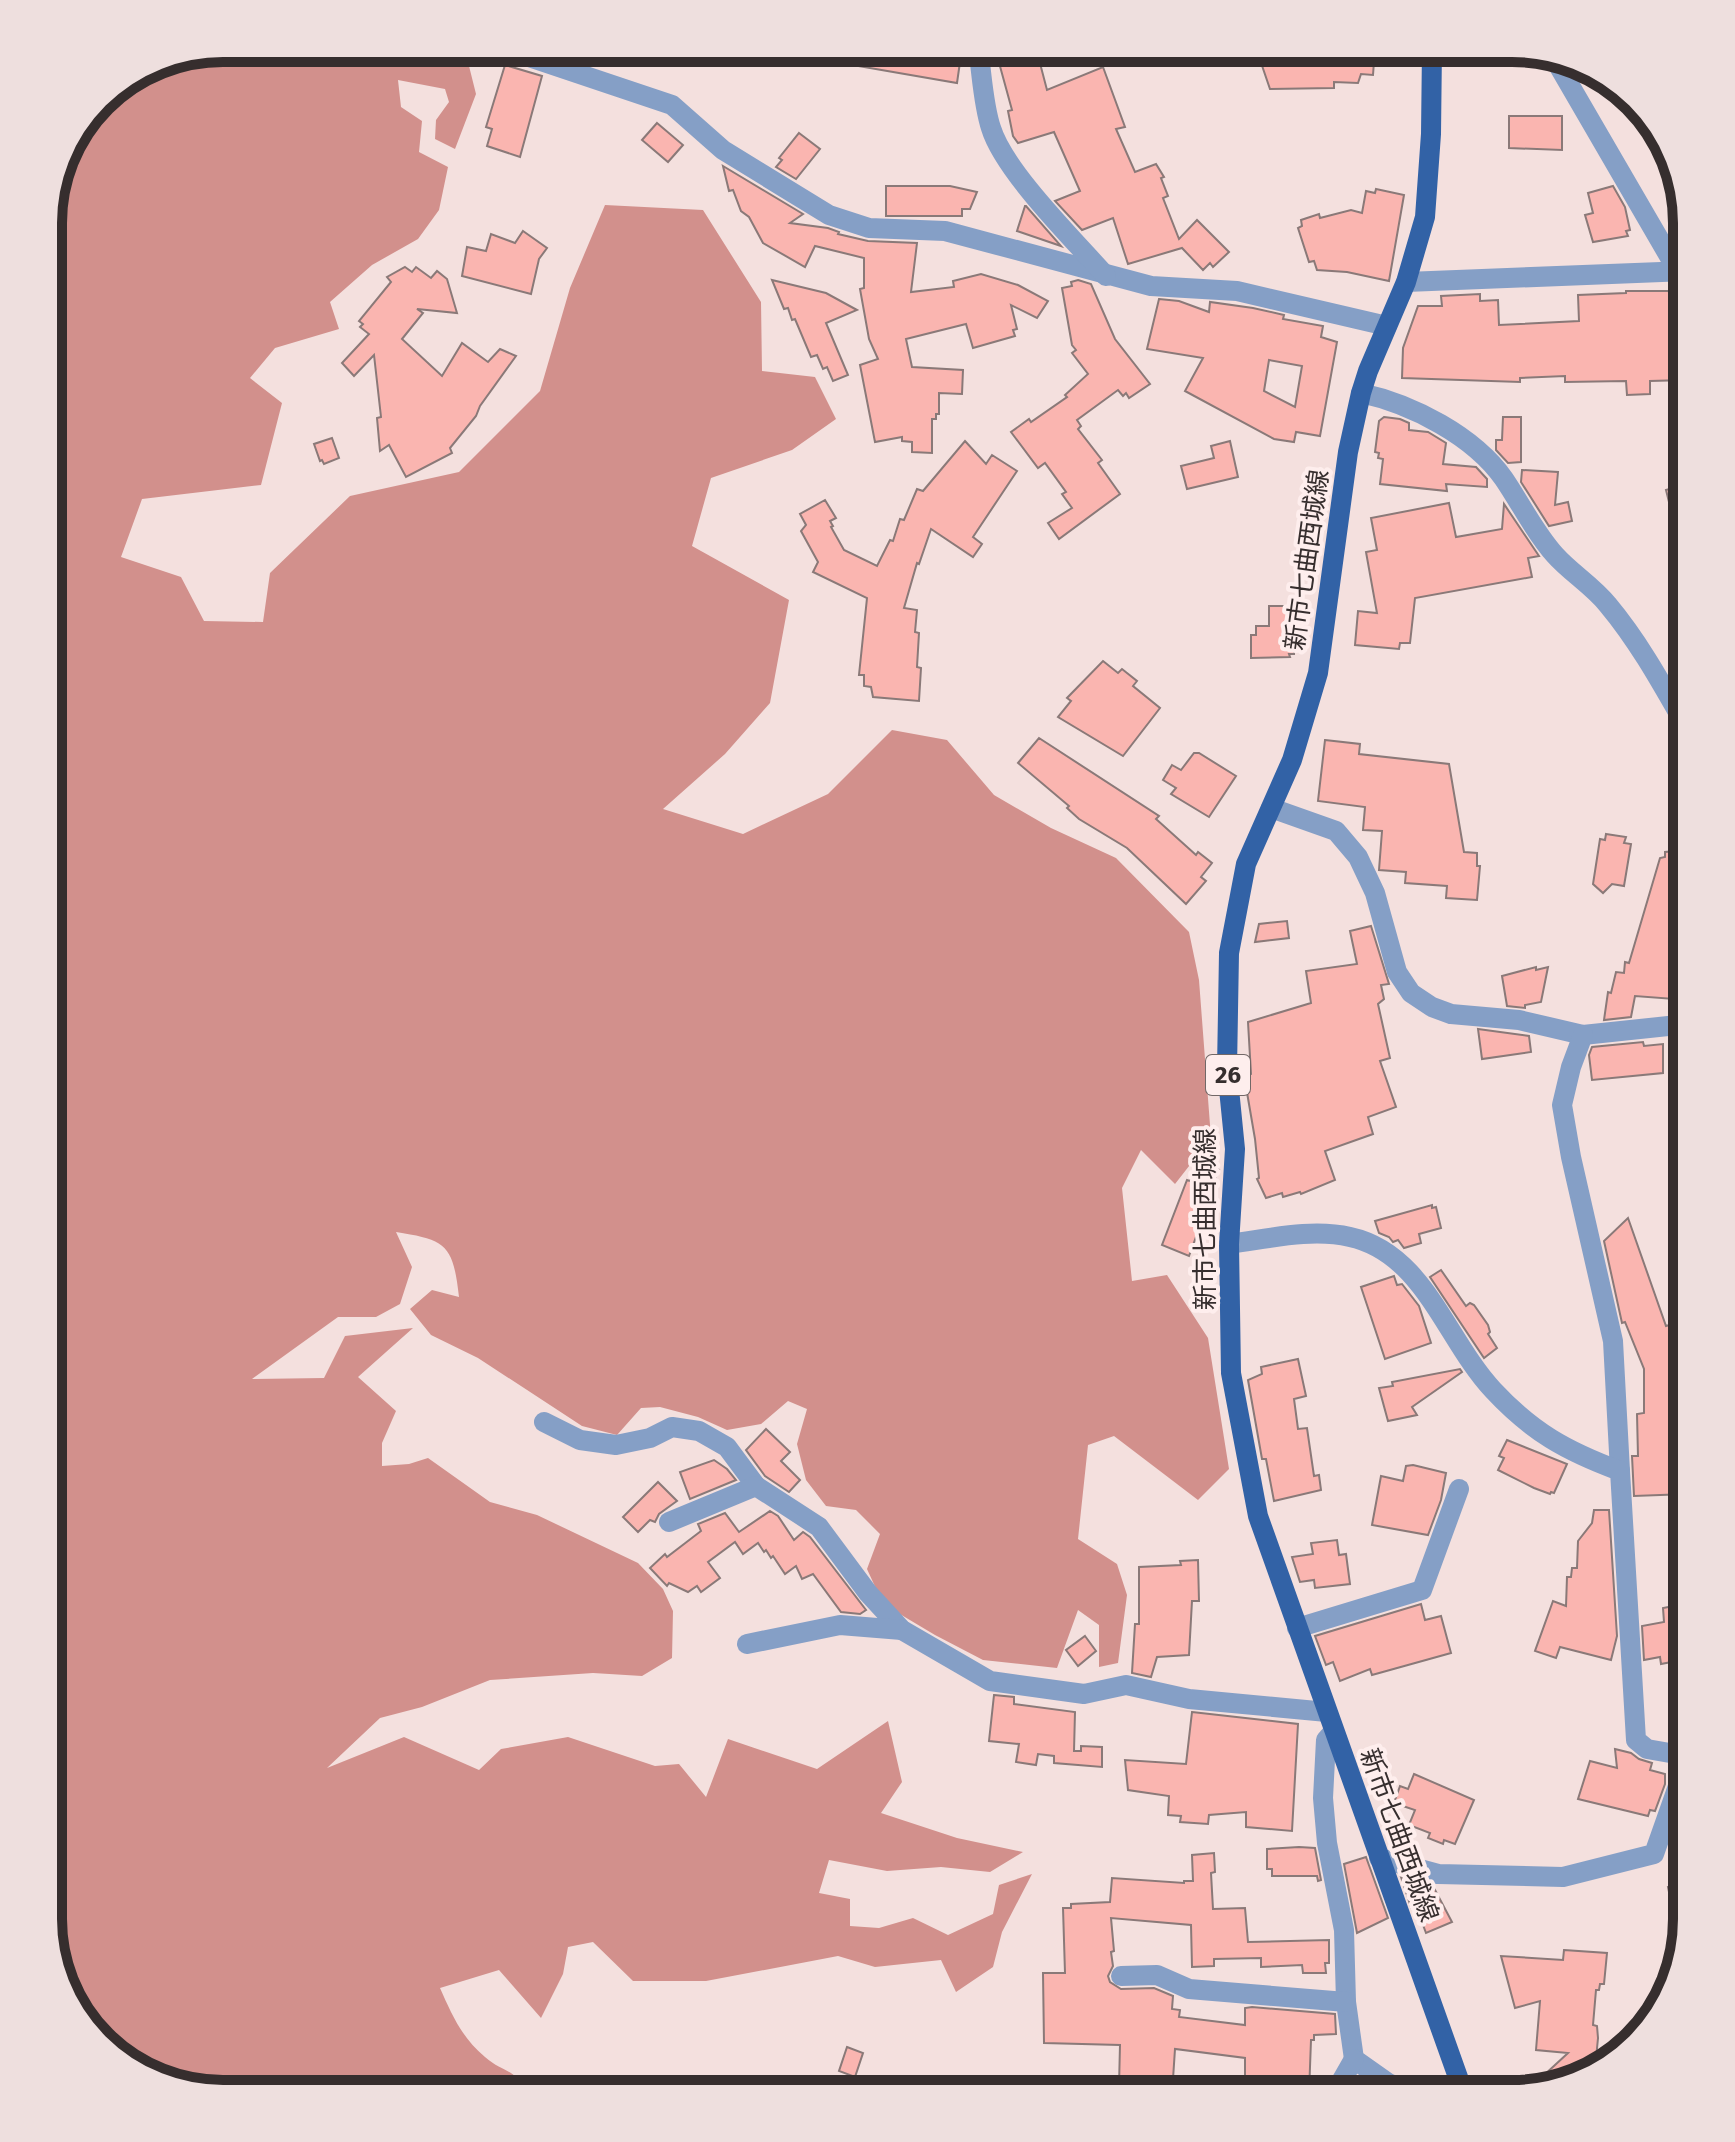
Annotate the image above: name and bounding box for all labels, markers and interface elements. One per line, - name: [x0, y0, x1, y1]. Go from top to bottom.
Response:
- street label: 新市七曲西城線: [1279, 468, 1335, 652]
- road number: 26: [1206, 1055, 1250, 1095]
- street label: 新市七曲西城線: [1190, 1128, 1221, 1310]
- street label: 新市七曲西城線: [1353, 1744, 1445, 1926]

